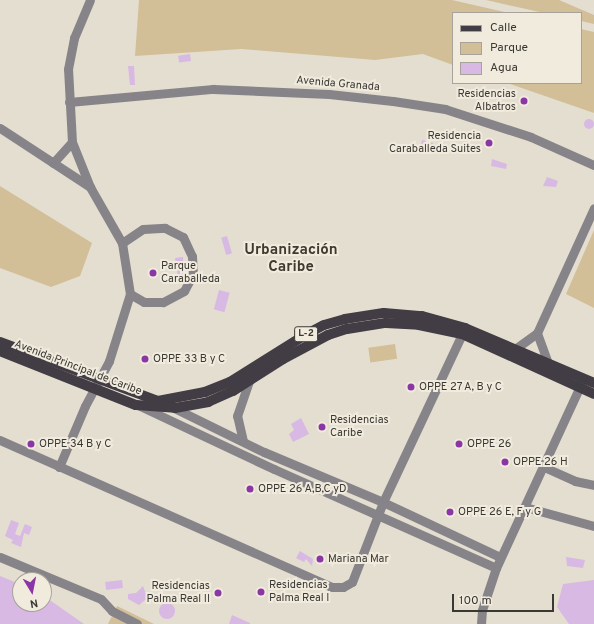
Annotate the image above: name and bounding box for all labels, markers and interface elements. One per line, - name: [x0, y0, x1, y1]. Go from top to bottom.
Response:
- legend: [452, 12, 582, 84]
- text: Calle: [490, 20, 517, 36]
- text: Parque: [490, 40, 528, 56]
- text: Agua: [490, 60, 518, 76]
- street label: Avenida Granada: [296, 74, 380, 94]
- place label: Residencias Albatros: [457, 88, 516, 114]
- marker: Residencias Albatros: [519, 96, 529, 106]
- place label: Residencia Caraballeda Suites: [389, 130, 481, 156]
- marker: Residencia Caraballeda Suites: [484, 138, 494, 148]
- district label: Urbanización Caribe: [244, 241, 338, 276]
- place label: Parque Caraballeda: [161, 260, 220, 286]
- marker: Parque Caraballeda: [148, 268, 158, 278]
- road number: L-2: [294, 326, 318, 342]
- street label: Avenida Principal de Caribe: [12, 338, 144, 398]
- place label: OPPE 33 B y C: [153, 352, 225, 366]
- marker: OPPE 33 B y C: [140, 354, 150, 364]
- place label: OPPE 27 A, B y C: [419, 380, 503, 394]
- marker: OPPE 27 A, B y C: [406, 382, 416, 392]
- place label: Residencias Caribe: [330, 414, 389, 440]
- marker: Residencias Caribe: [317, 422, 327, 432]
- place label: OPPE 34 B y C: [39, 437, 111, 451]
- place label: OPPE 26: [467, 437, 511, 451]
- marker: OPPE 34 B y C: [26, 439, 36, 449]
- marker: OPPE 26: [454, 439, 464, 449]
- place label: OPPE 26 H: [513, 455, 568, 469]
- marker: OPPE 26 H: [500, 457, 510, 467]
- place label: OPPE 26 A,B,C yD: [258, 482, 347, 496]
- marker: OPPE 26 A,B,C yD: [245, 484, 255, 494]
- place label: OPPE 26 E, F y G: [458, 505, 541, 519]
- marker: OPPE 26 E, F y G: [445, 507, 455, 517]
- place label: Mariana Mar: [328, 552, 389, 566]
- marker: Mariana Mar: [315, 554, 325, 564]
- north arrow: [12, 572, 52, 612]
- place label: Residencias Palma Real I: [269, 579, 329, 605]
- place label: Residencias Palma Real II: [147, 580, 210, 606]
- scale bar: [454, 586, 556, 612]
- marker: Residencias Palma Real I: [256, 587, 266, 597]
- marker: Residencias Palma Real II: [213, 588, 223, 598]
- text: 100 m: [459, 593, 492, 609]
- text: N: [29, 595, 39, 610]

